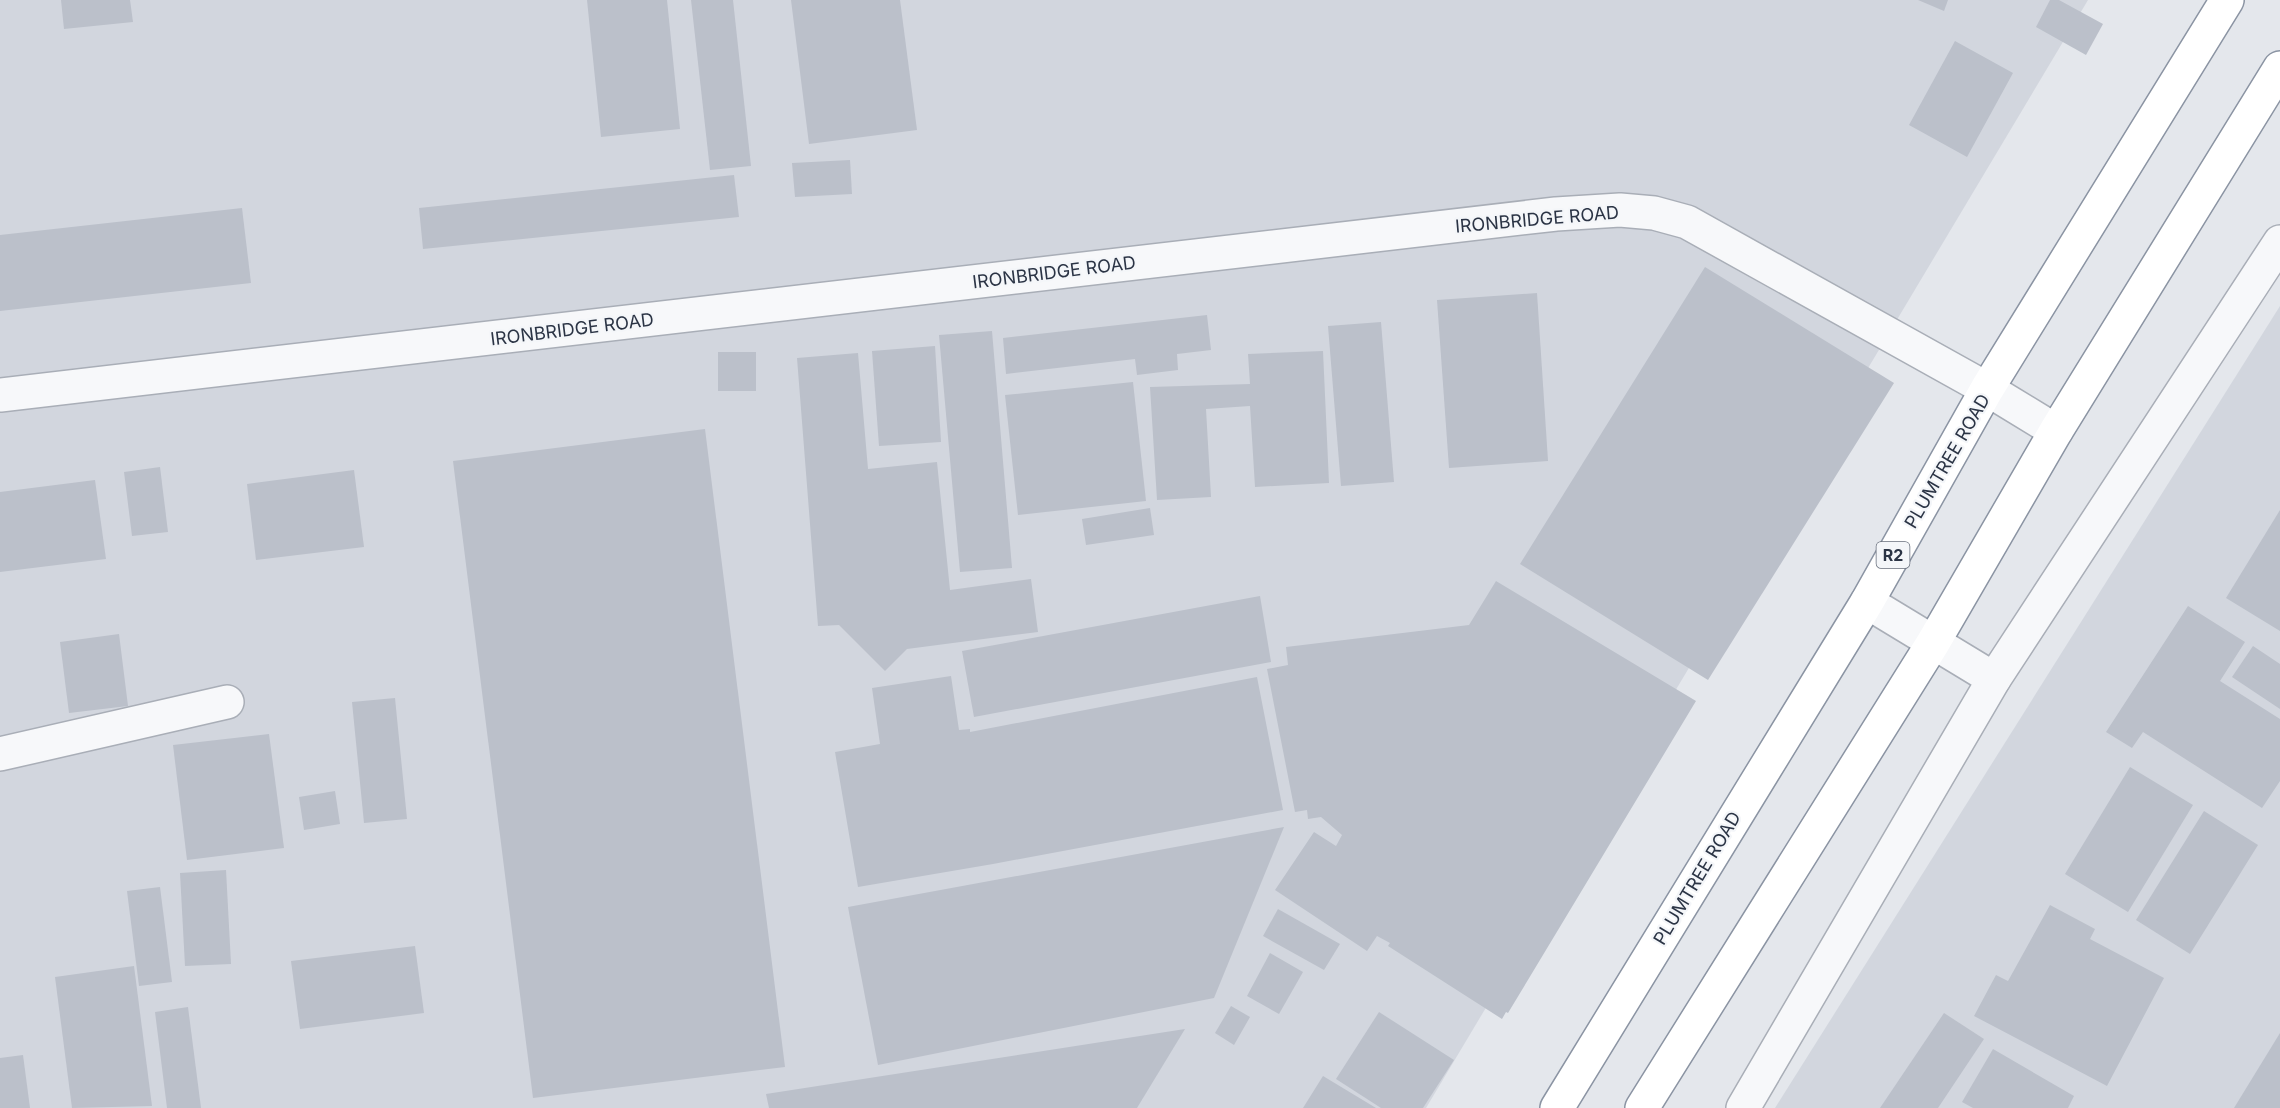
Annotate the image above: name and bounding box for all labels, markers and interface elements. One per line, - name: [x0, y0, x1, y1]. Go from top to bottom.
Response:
- street label: IRONBRIDGE ROAD: [1454, 201, 1620, 237]
- street label: IRONBRIDGE ROAD: [971, 252, 1137, 292]
- street label: IRONBRIDGE ROAD: [489, 309, 655, 349]
- street label: PLUMTREE ROAD: [1900, 390, 1994, 532]
- road number: R2: [1876, 542, 1910, 568]
- street label: PLUMTREE ROAD: [1649, 808, 1745, 948]

